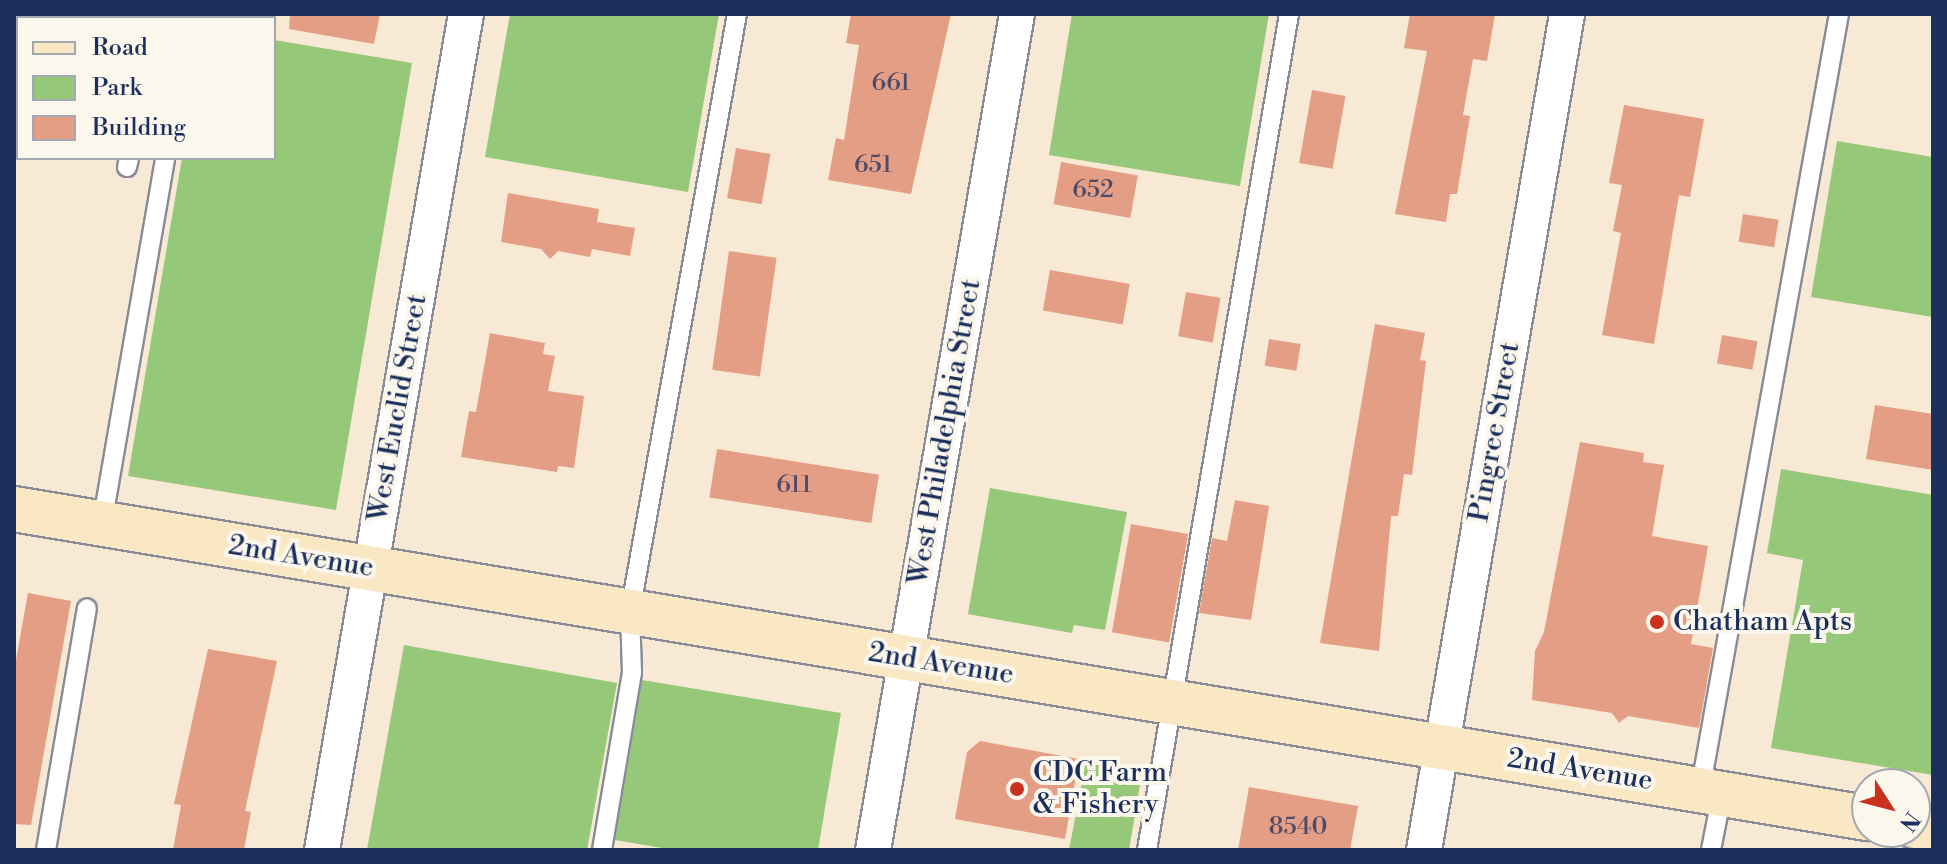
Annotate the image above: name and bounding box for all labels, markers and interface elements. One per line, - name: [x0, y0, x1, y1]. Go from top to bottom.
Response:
- legend: [16, 16, 276, 160]
- text: Road: [92, 33, 148, 63]
- house number: 661: [872, 70, 910, 98]
- text: Park: [92, 73, 142, 103]
- text: Building: [92, 113, 186, 143]
- house number: 651: [854, 152, 892, 180]
- house number: 652: [1072, 177, 1114, 205]
- street label: West Philadelphia Street: [902, 276, 988, 588]
- street label: West Euclid Street: [361, 292, 435, 524]
- street label: Pingree Street: [1463, 339, 1527, 525]
- house number: 611: [776, 472, 812, 500]
- street label: 2nd Avenue: [226, 529, 376, 585]
- place label: Chatham Apts: [1673, 605, 1852, 639]
- marker: Chatham Apts: [1648, 613, 1666, 631]
- street label: 2nd Avenue: [866, 636, 1016, 692]
- street label: 2nd Avenue: [1505, 742, 1655, 798]
- place label: CDC Farm & Fishery: [1033, 756, 1167, 822]
- north arrow: [1851, 768, 1931, 848]
- marker: CDC Farm & Fishery: [1008, 780, 1026, 798]
- text: N: [1893, 806, 1925, 836]
- house number: 8540: [1269, 814, 1327, 842]

